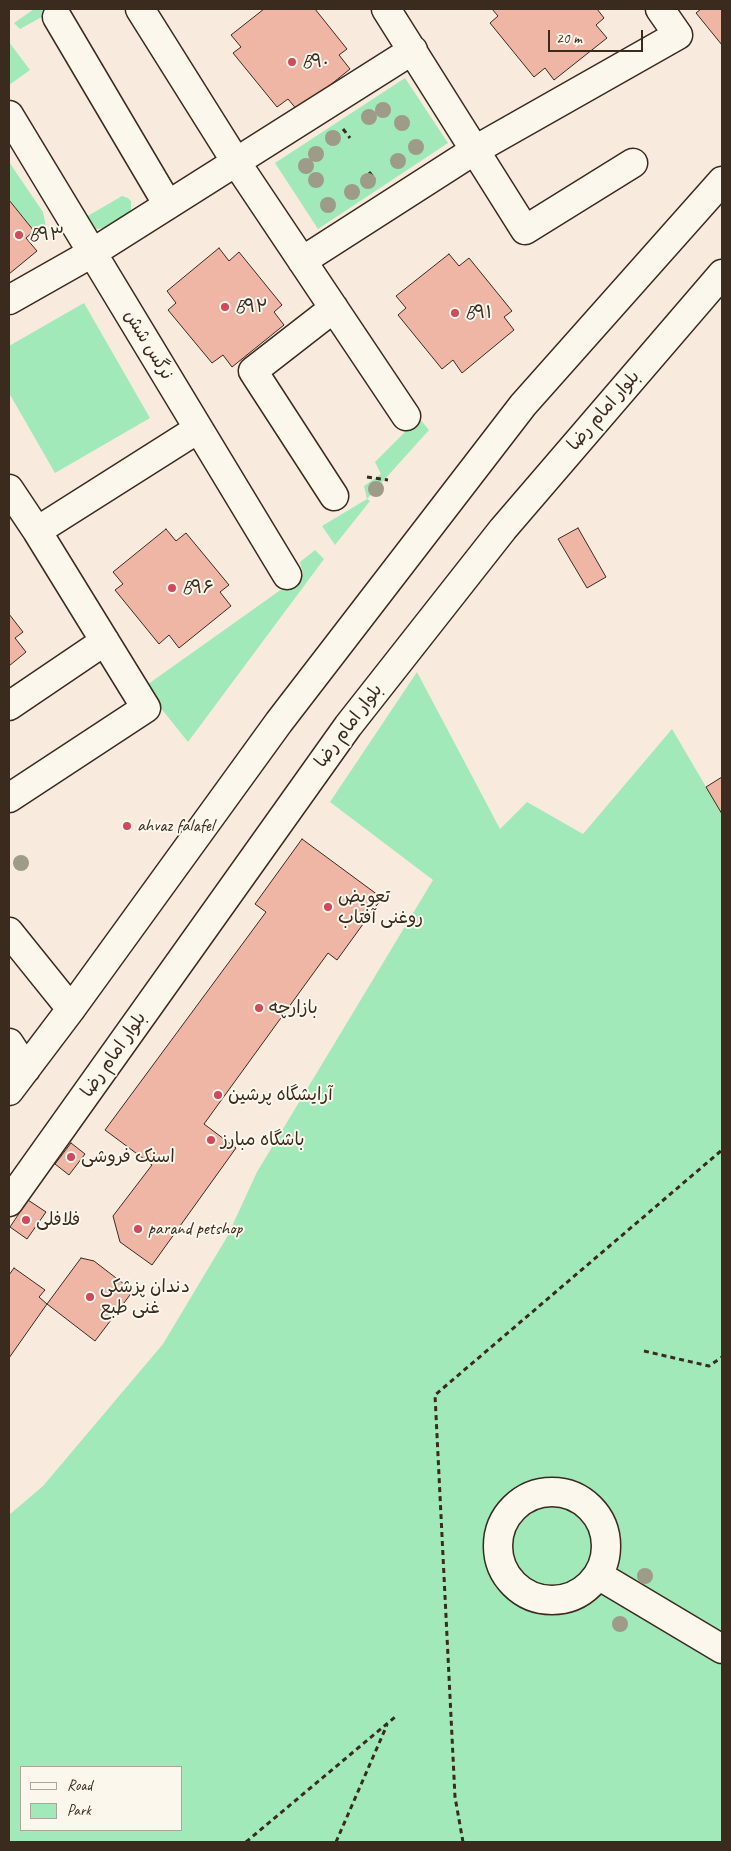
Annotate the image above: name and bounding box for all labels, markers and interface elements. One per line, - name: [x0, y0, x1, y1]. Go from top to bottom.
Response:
- scale bar: [551, 20, 646, 52]
- text: 20 m: [556, 29, 582, 48]
- place label: B۹۰: [302, 51, 329, 73]
- marker: B۹۰: [286, 56, 298, 68]
- place label: B۹۳: [29, 224, 64, 246]
- marker: B۹۳: [13, 229, 25, 241]
- place label: B۹۲: [235, 296, 268, 318]
- marker: B۹۲: [219, 301, 231, 313]
- place label: B۹۱: [465, 302, 492, 324]
- street label: نرگس شش: [119, 306, 177, 384]
- marker: B۹۱: [449, 307, 461, 319]
- street label: بلوار امام رضا: [563, 366, 645, 456]
- place label: B۹۶: [182, 577, 214, 599]
- marker: B۹۶: [166, 582, 178, 594]
- street label: بلوار امام رضا: [311, 680, 387, 772]
- place label: ahvaz falafel: [137, 815, 214, 837]
- marker: ahvaz falafel: [121, 820, 133, 832]
- place label: تعویض روغنی آفتاب: [338, 886, 423, 929]
- marker: تعویض روغنی آفتاب: [322, 901, 334, 913]
- place label: بازارچه: [269, 997, 318, 1019]
- marker: بازارچه: [253, 1002, 265, 1014]
- street label: بلوار امام رضا: [77, 1008, 151, 1102]
- place label: آرایشگاه پرشین: [228, 1084, 333, 1106]
- marker: آرایشگاه پرشین: [212, 1089, 224, 1101]
- place label: باشگاه مبارز: [221, 1129, 305, 1151]
- marker: باشگاه مبارز: [205, 1134, 217, 1146]
- place label: اسنک فروشی: [81, 1146, 175, 1168]
- marker: اسنک فروشی: [65, 1151, 77, 1163]
- place label: فلافلی: [36, 1209, 80, 1231]
- marker: فلافلی: [20, 1214, 32, 1226]
- place label: parand petshop: [148, 1218, 242, 1240]
- marker: parand petshop: [132, 1223, 144, 1235]
- place label: دندان پزشکی غنی طبع: [100, 1276, 190, 1318]
- marker: دندان پزشکی غنی طبع: [84, 1291, 96, 1303]
- legend: [20, 1766, 182, 1831]
- text: Road: [67, 1776, 92, 1795]
- text: Park: [67, 1801, 91, 1820]

